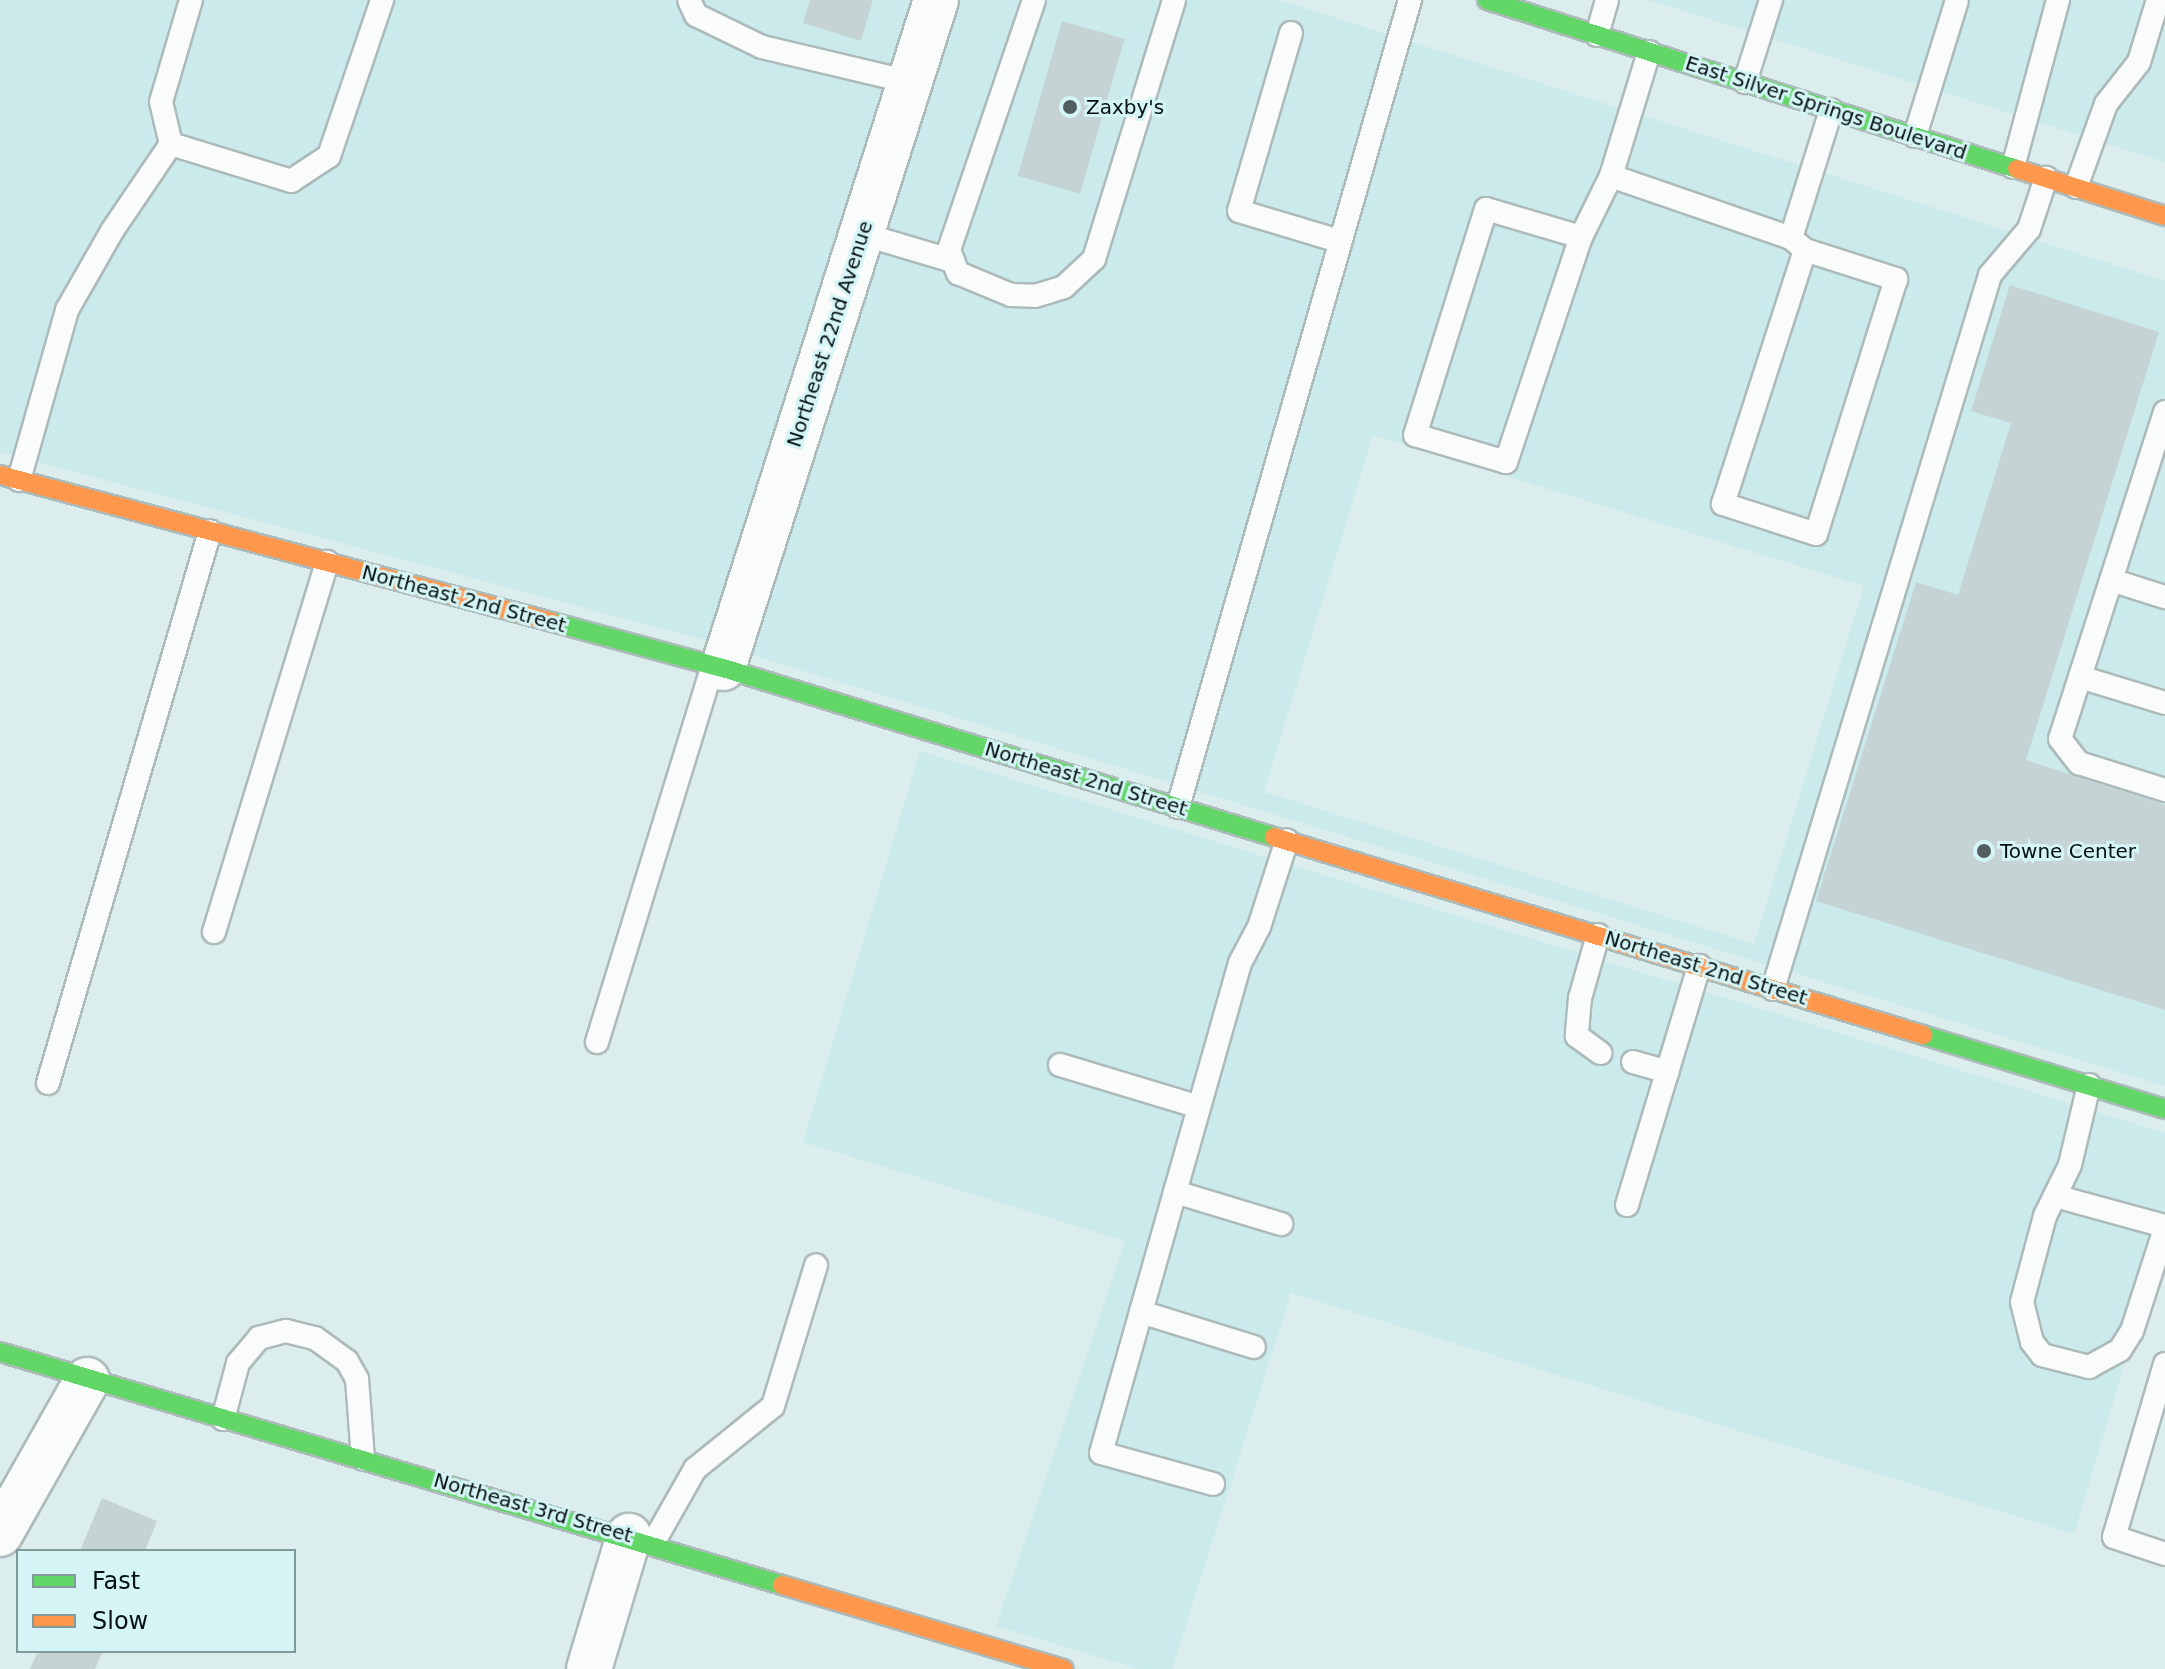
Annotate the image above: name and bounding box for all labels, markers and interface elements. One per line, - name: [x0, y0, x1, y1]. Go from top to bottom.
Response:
- street label: East Silver Springs Boulevard: [1682, 51, 1970, 165]
- place label: Zaxby's: [1086, 95, 1164, 119]
- marker: Zaxby's: [1061, 98, 1079, 116]
- street label: Northeast 22nd Avenue: [782, 218, 878, 450]
- street label: Northeast 2nd Street: [359, 560, 569, 638]
- street label: Northeast 2nd Street: [982, 737, 1190, 821]
- place label: Towne Center: [2000, 839, 2136, 863]
- marker: Towne Center: [1975, 842, 1993, 860]
- street label: Northeast 2nd Street: [1602, 926, 1810, 1010]
- street label: Northeast 3rd Street: [431, 1468, 635, 1548]
- legend: [16, 1549, 296, 1653]
- text: Fast: [92, 1567, 140, 1595]
- text: Slow: [92, 1607, 148, 1635]

